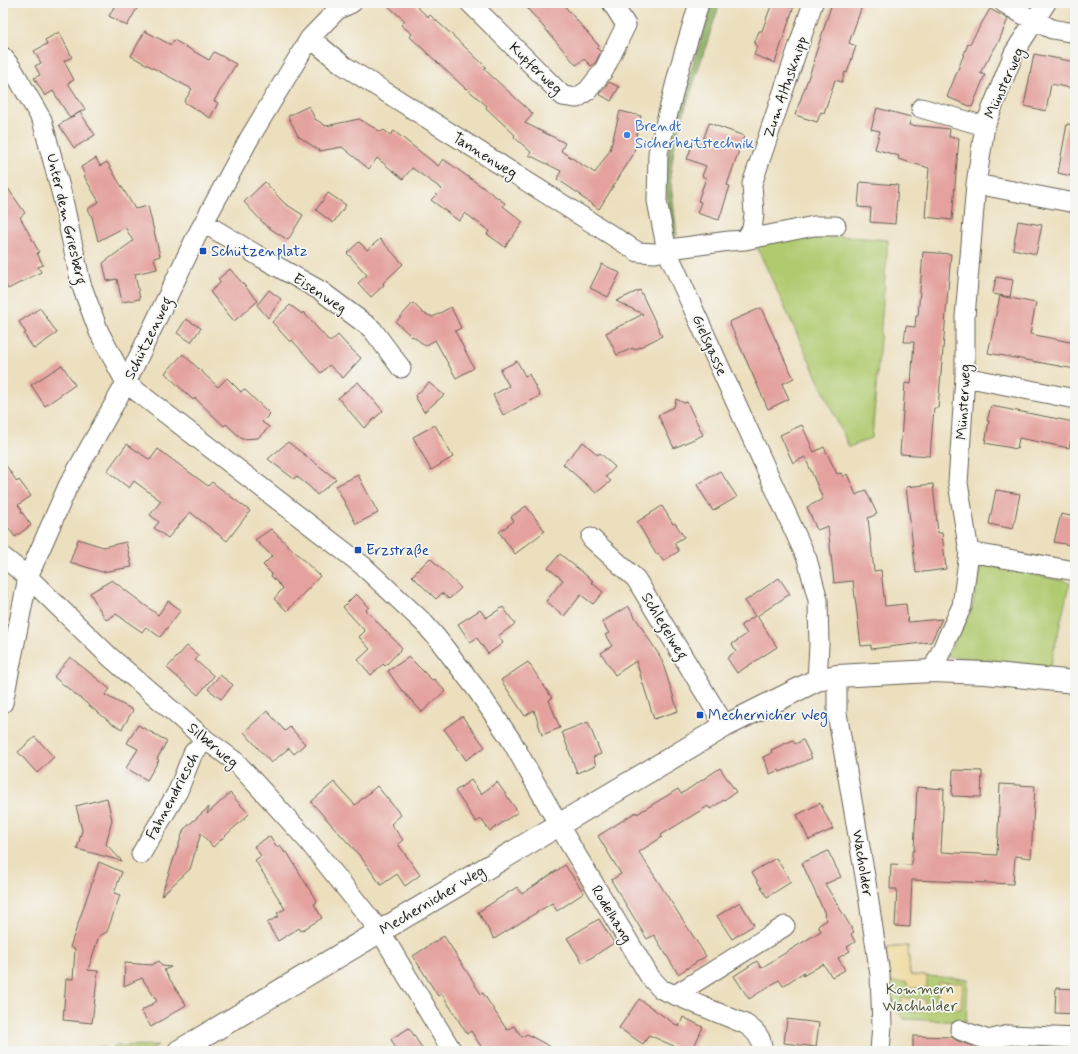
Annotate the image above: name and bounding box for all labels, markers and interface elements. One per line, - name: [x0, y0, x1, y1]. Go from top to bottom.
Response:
- street label: Zum Altusknipp: [759, 34, 813, 141]
- street label: Kupferweg: [503, 38, 566, 100]
- street label: Münsterweg: [980, 45, 1030, 123]
- place label: Brendt Sicherheitstechnik: [635, 117, 755, 154]
- street label: Tannenweg: [448, 128, 521, 185]
- marker: Brendt Sicherheitstechnik: [622, 130, 632, 140]
- street label: Unter dem Griesberg: [40, 152, 91, 287]
- place label: Schützenplatz: [211, 242, 308, 262]
- marker: Schützenplatz: [198, 246, 208, 256]
- street label: Eisenweg: [289, 269, 350, 319]
- street label: Schützenweg: [120, 294, 179, 384]
- street label: Gielsgasse: [687, 312, 731, 379]
- street label: Münsterweg: [952, 364, 977, 441]
- place label: Erzstraße: [366, 541, 429, 561]
- marker: Erzstraße: [353, 545, 363, 555]
- street label: Schlegelweg: [635, 589, 692, 664]
- place label: Mechernicher Weg: [708, 706, 828, 727]
- marker: Mechernicher Weg: [695, 710, 705, 720]
- street label: Silberweg: [182, 718, 242, 774]
- street label: Fahnendriesch: [142, 749, 204, 843]
- street label: Wacholder: [847, 828, 877, 898]
- street label: Mechernicher Weg: [376, 861, 490, 941]
- street label: Rodelhang: [585, 882, 636, 948]
- park label: Kommern Wachholder: [883, 980, 957, 1017]

